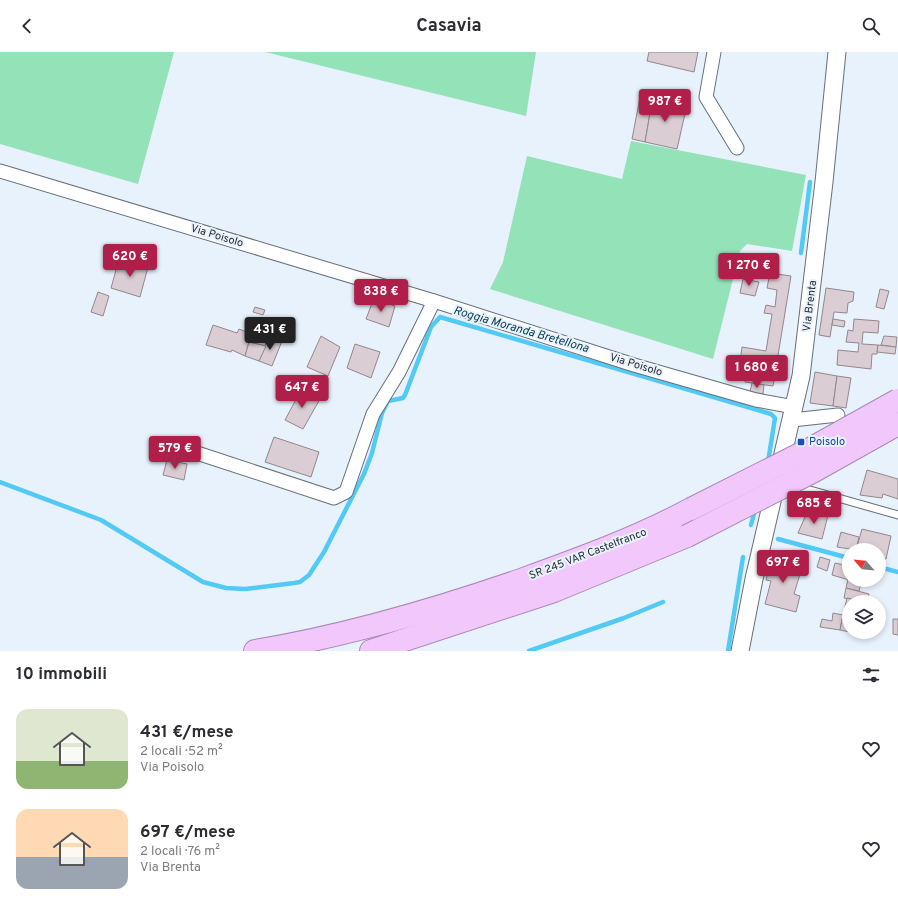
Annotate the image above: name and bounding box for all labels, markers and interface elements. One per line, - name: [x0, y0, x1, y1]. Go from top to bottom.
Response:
- icon: back: [16, 15, 38, 37]
- text: Casavia: [416, 15, 482, 38]
- icon: search: [860, 15, 882, 37]
- pin: 987 €: [637, 89, 693, 123]
- text: 987 €: [648, 94, 682, 110]
- street label: Via Poisolo: [189, 221, 245, 251]
- pin: 620 €: [102, 244, 158, 278]
- text: 620 €: [112, 249, 148, 265]
- pin: 1 270 €: [712, 253, 786, 287]
- text: 1 270 €: [727, 258, 771, 274]
- pin: 838 €: [353, 279, 409, 313]
- street label: Via Brenta: [800, 279, 820, 332]
- text: 838 €: [363, 284, 399, 300]
- water label: Roggia Moranda Bretellona: [451, 303, 591, 357]
- pin: 431 €: [242, 317, 298, 351]
- text: 431 €: [254, 322, 286, 338]
- street label: Via Poisolo: [608, 350, 664, 380]
- pin: 1 680 €: [720, 355, 794, 389]
- text: 1 680 €: [735, 360, 779, 376]
- pin: 647 €: [274, 375, 330, 409]
- text: 647 €: [285, 380, 319, 396]
- place label: Poisolo: [809, 435, 845, 449]
- pin: 579 €: [147, 436, 203, 470]
- marker: Poisolo: [796, 437, 806, 447]
- text: 579 €: [158, 441, 192, 457]
- pin: 685 €: [786, 491, 842, 525]
- text: 685 €: [796, 496, 832, 512]
- street label: SR 245 VAR Castelfranco: [527, 525, 649, 583]
- north arrow: [842, 543, 886, 587]
- map controls: [842, 543, 886, 639]
- pin: 697 €: [755, 550, 811, 584]
- text: 697 €: [766, 555, 800, 571]
- button: layers: [842, 595, 886, 639]
- text: 10 immobili: [16, 664, 107, 686]
- icon: filters: [860, 664, 882, 686]
- text: 431 €/mese: [140, 722, 233, 744]
- icon: home: [48, 725, 96, 773]
- icon: heart: [860, 738, 882, 760]
- text: 2 locali · 52 m²: [140, 744, 223, 760]
- text: Via Poisolo: [140, 760, 204, 776]
- text: 697 €/mese: [140, 822, 235, 844]
- icon: home: [48, 825, 96, 873]
- icon: heart: [860, 838, 882, 860]
- text: 2 locali · 76 m²: [140, 844, 220, 860]
- text: Via Brenta: [140, 860, 201, 876]

